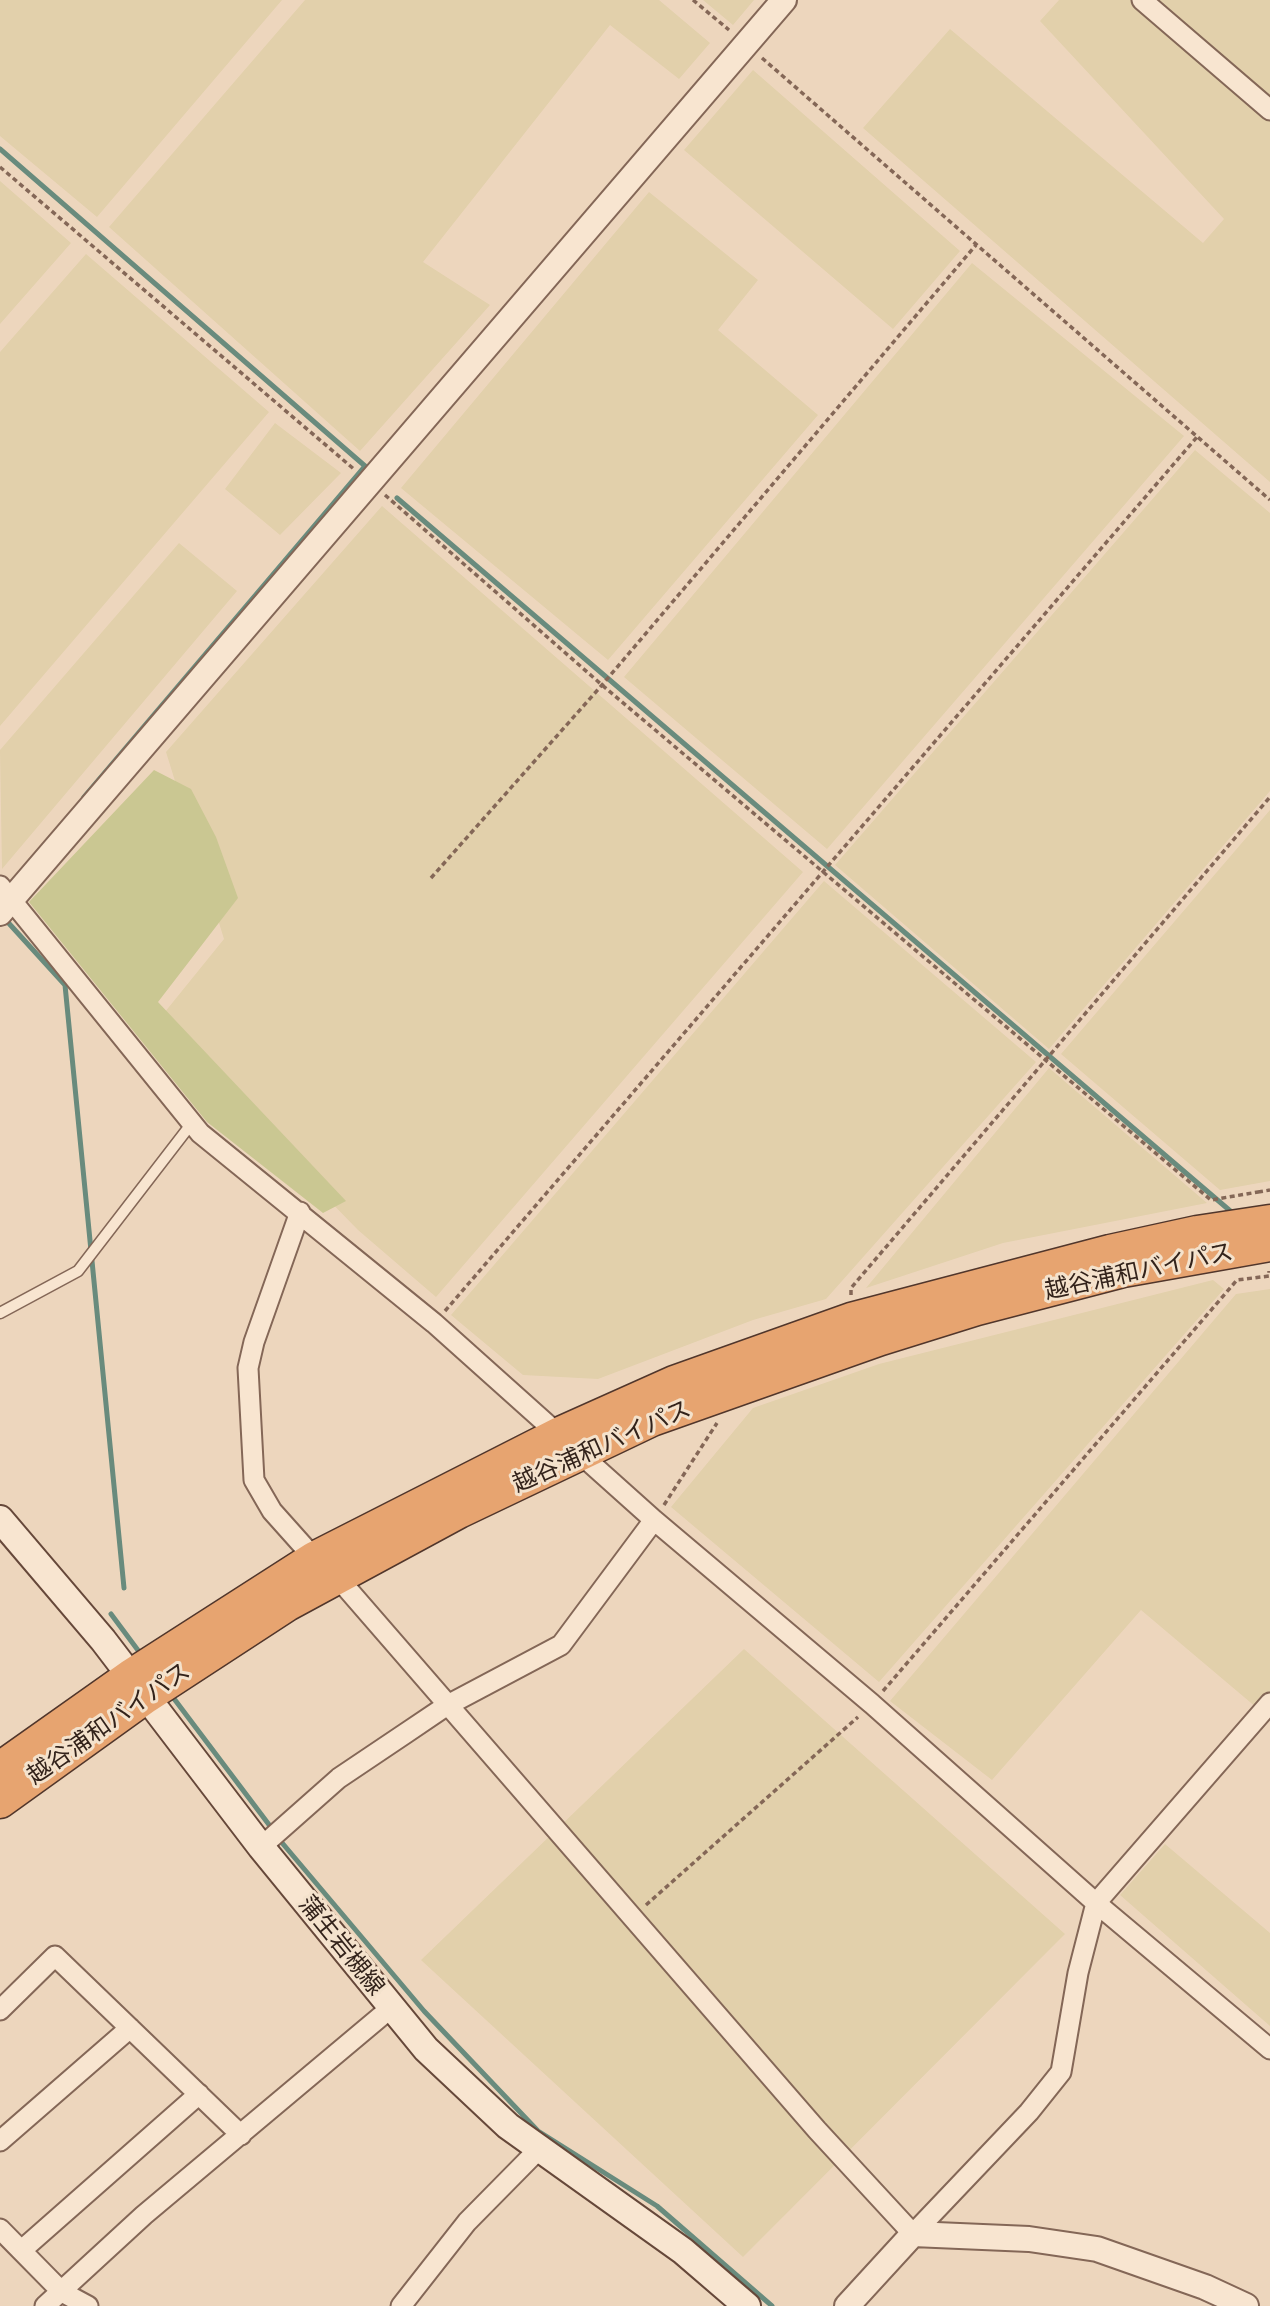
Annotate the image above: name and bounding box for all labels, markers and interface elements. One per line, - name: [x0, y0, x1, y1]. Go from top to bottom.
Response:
- street label: 越谷浦和バイパス: [1042, 1238, 1236, 1306]
- street label: 越谷浦和バイパス: [508, 1395, 696, 1499]
- street label: 越谷浦和バイパス: [22, 1657, 196, 1791]
- street label: 蒲生岩槻線: [292, 1890, 390, 2002]

